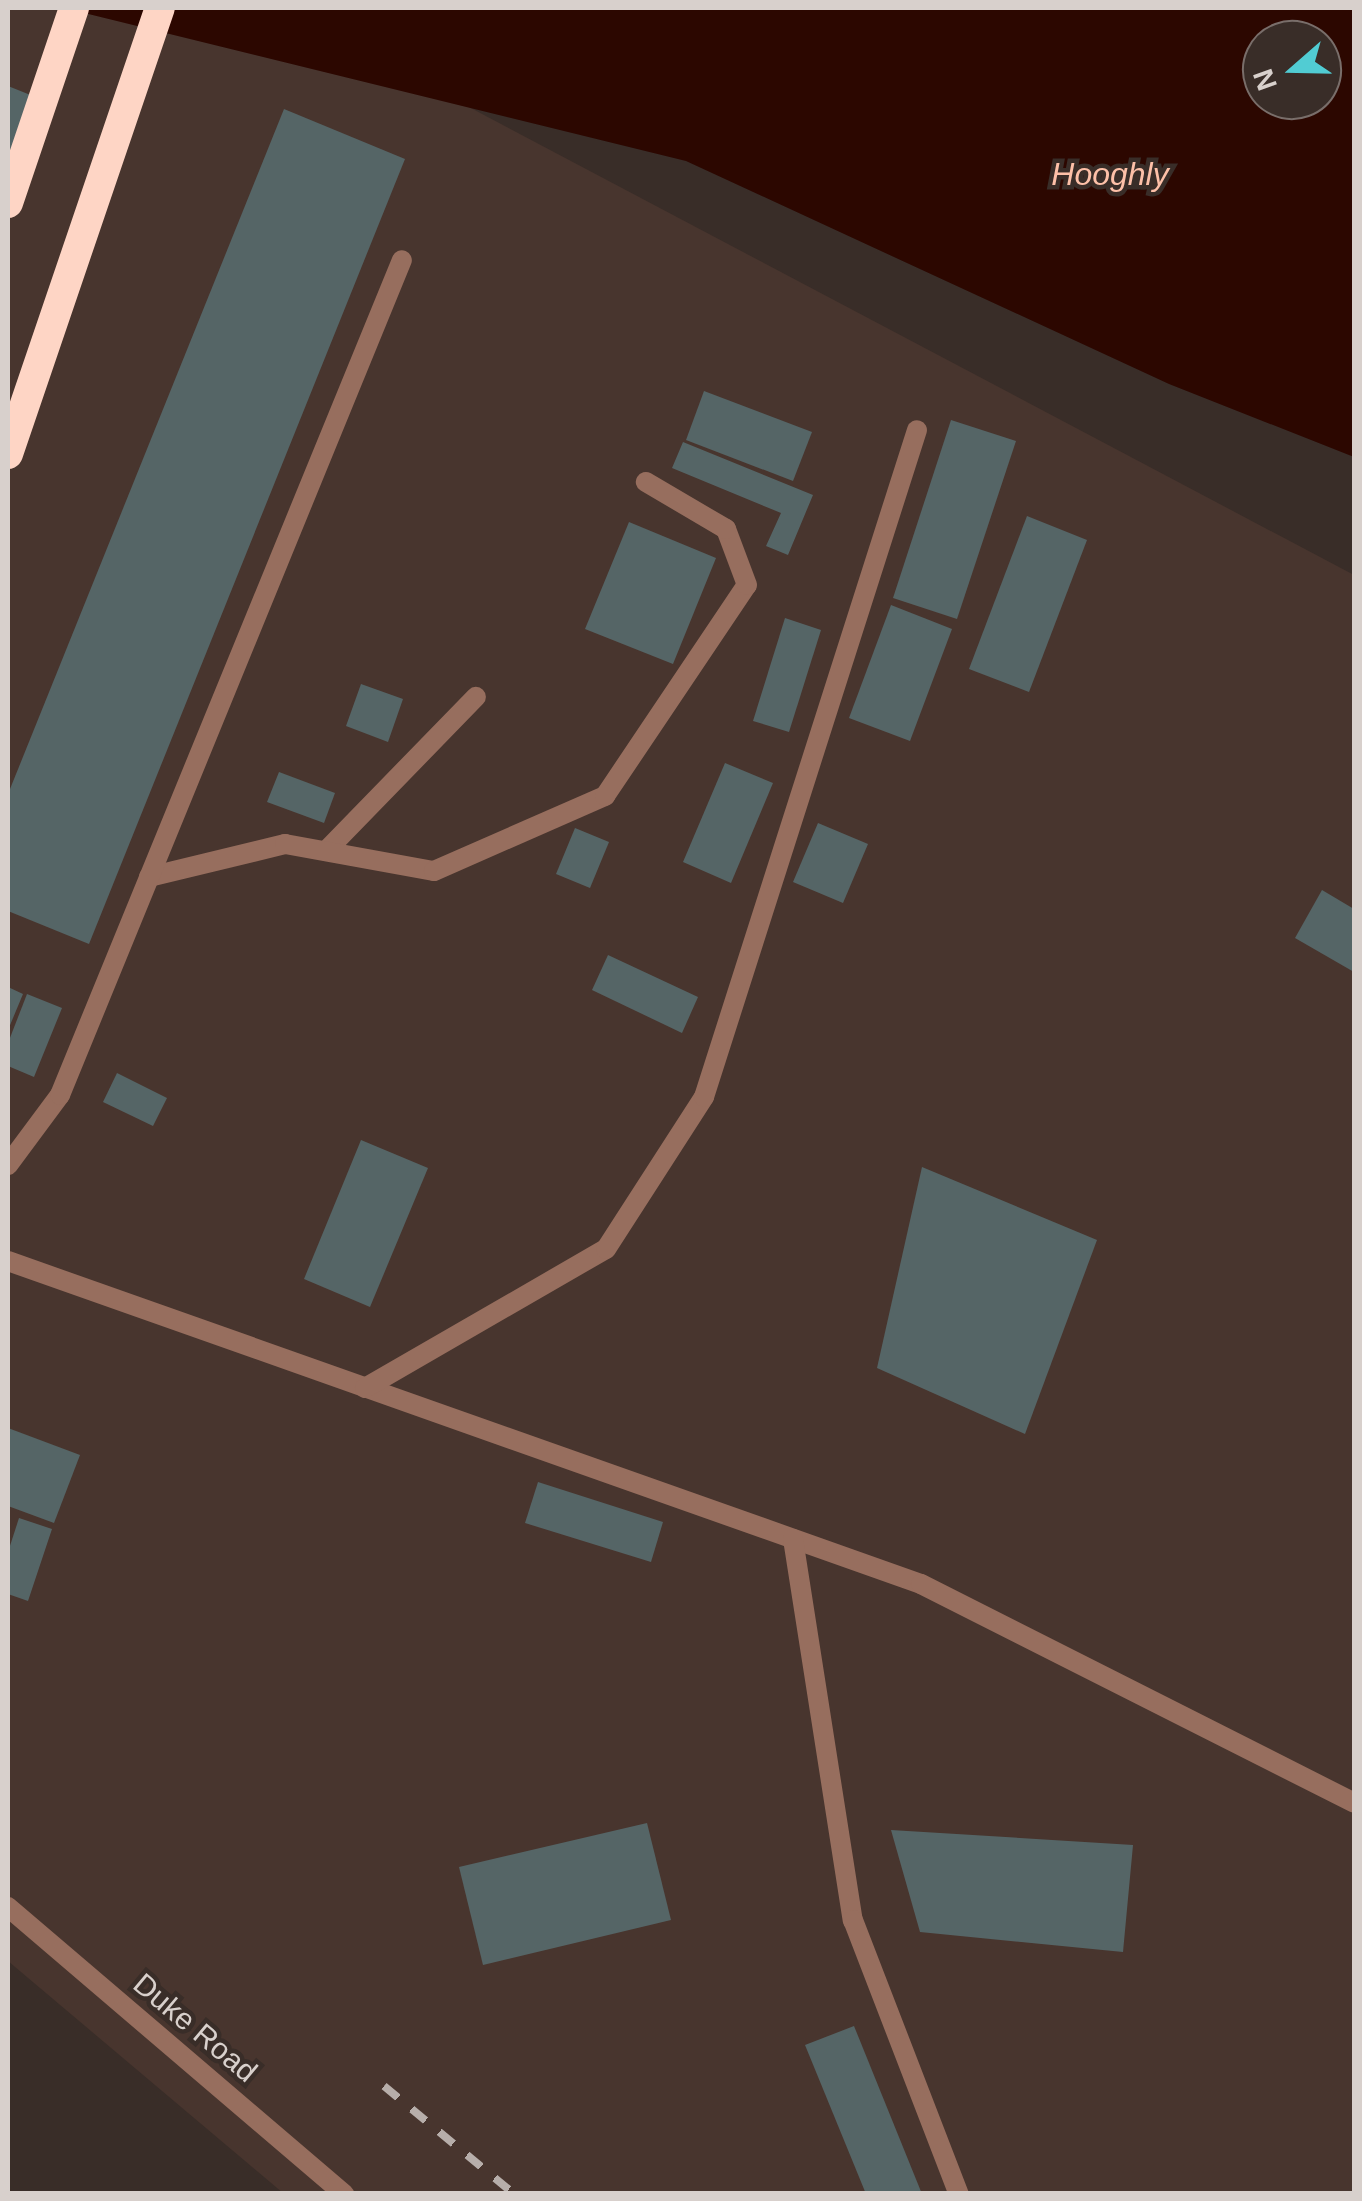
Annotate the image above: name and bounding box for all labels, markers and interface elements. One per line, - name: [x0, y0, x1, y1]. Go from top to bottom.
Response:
- north arrow: [1242, 20, 1342, 120]
- text: N: [1247, 65, 1283, 95]
- water label: Hooghly: [1051, 155, 1169, 193]
- street label: Duke Road: [126, 1966, 264, 2090]

